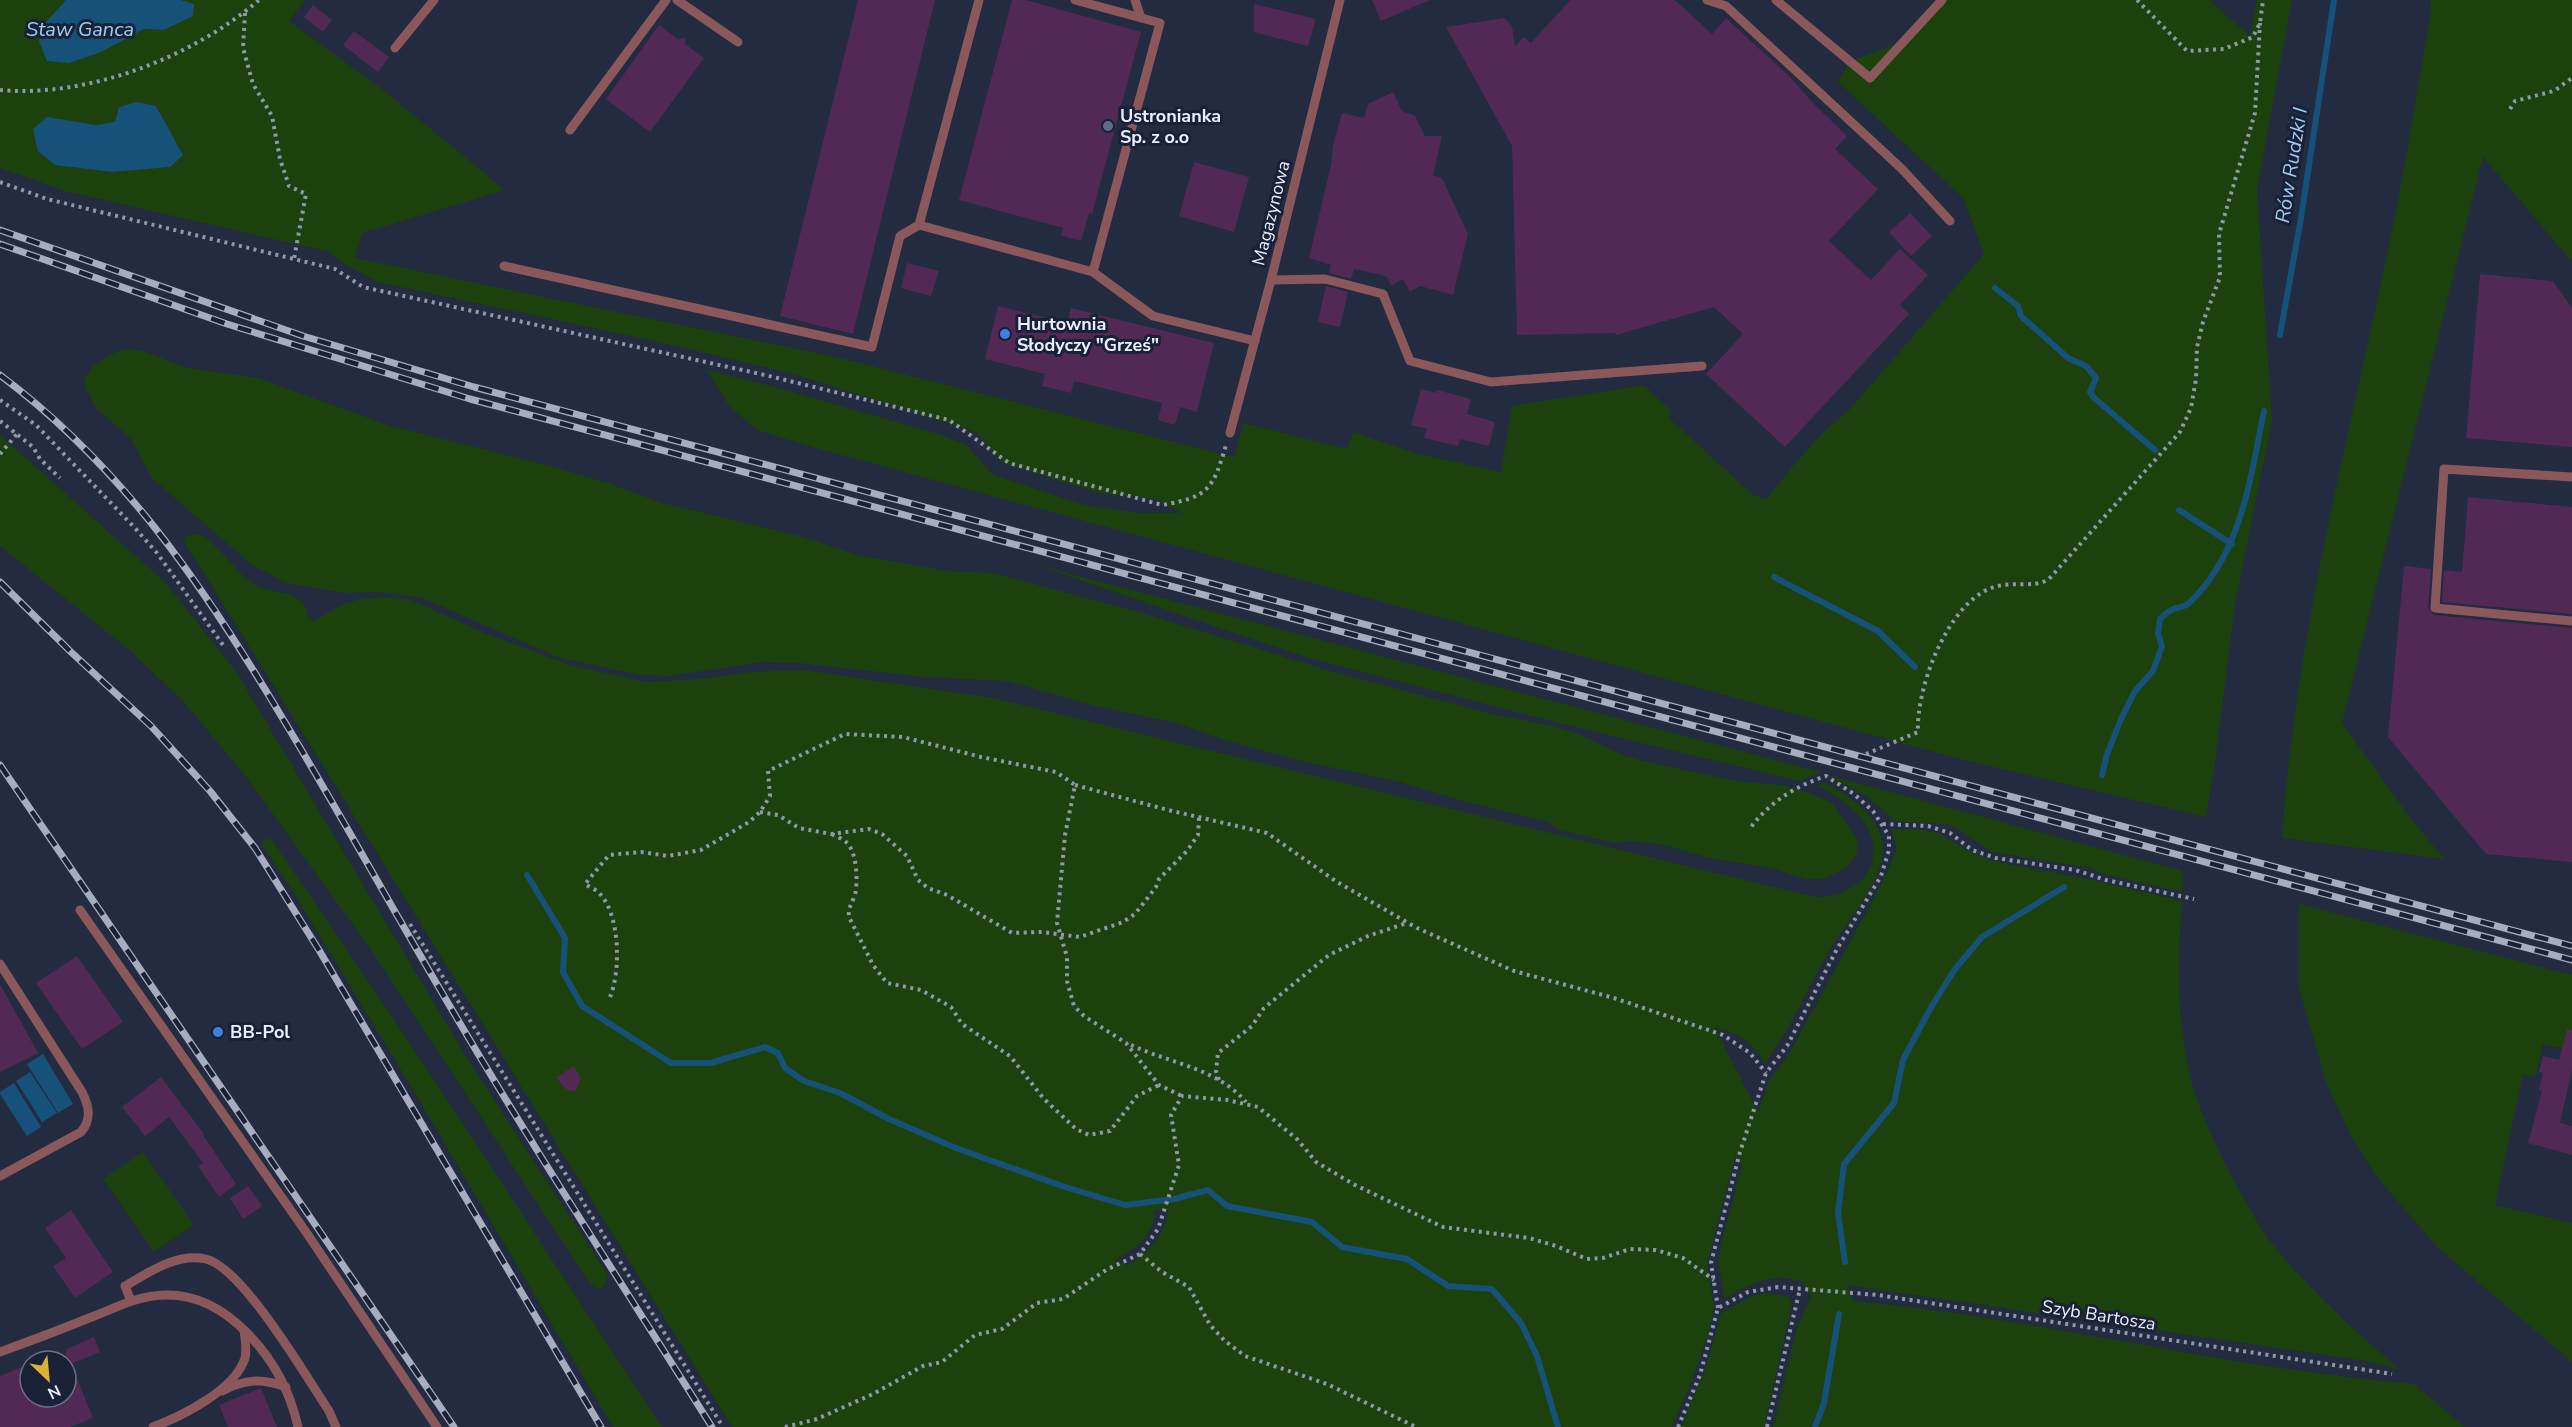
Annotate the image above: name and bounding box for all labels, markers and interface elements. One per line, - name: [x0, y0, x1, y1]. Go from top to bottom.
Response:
- water label: Staw Ganca: [26, 16, 134, 43]
- place label: Ustronianka Sp. z o.o: [1120, 104, 1221, 149]
- water label: Rów Rudzki I: [2269, 105, 2314, 225]
- marker: Ustronianka Sp. z o.o: [1101, 119, 1115, 133]
- street label: Magazynowa: [1246, 158, 1296, 268]
- place label: Hurtownia Słodyczy "Grześ": [1017, 312, 1159, 357]
- marker: Hurtownia Słodyczy "Grześ": [998, 327, 1012, 341]
- place label: BB-Pol: [230, 1020, 290, 1044]
- marker: BB-Pol: [211, 1025, 225, 1039]
- street label: Szyb Bartosza: [2040, 1294, 2158, 1336]
- north arrow: [18, 1349, 78, 1409]
- text: N: [44, 1379, 64, 1404]

